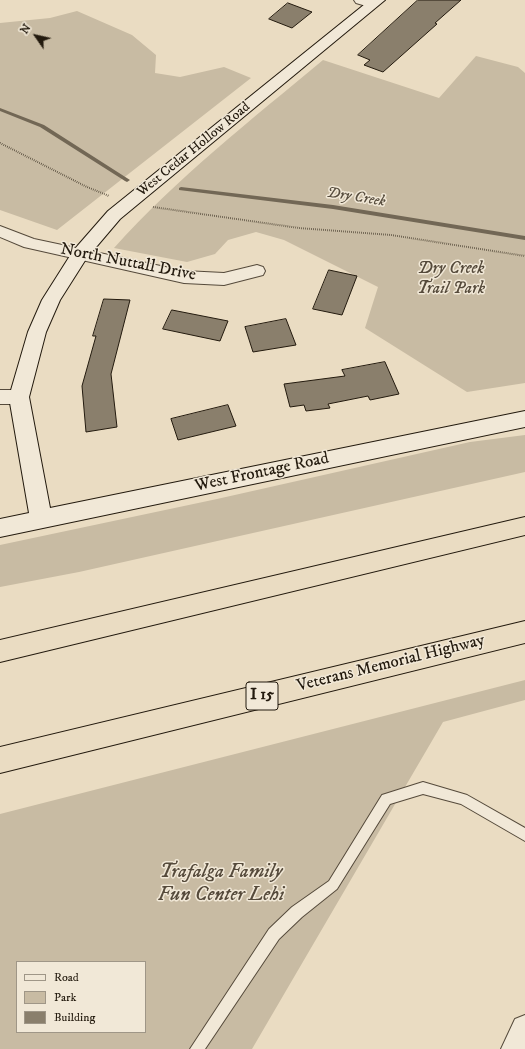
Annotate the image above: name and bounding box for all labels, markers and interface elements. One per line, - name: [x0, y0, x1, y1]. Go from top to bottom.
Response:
- north arrow: [16, 16, 56, 56]
- text: N: [18, 22, 34, 37]
- street label: West Cedar Hollow Road: [134, 99, 254, 201]
- water label: Dry Creek: [325, 184, 387, 212]
- street label: North Nuttall Drive: [58, 240, 198, 286]
- park label: Dry Creek Trail Park: [417, 259, 485, 299]
- street label: West Frontage Road: [193, 449, 331, 497]
- street label: Veterans Memorial Highway: [295, 631, 487, 697]
- road number: I 15: [246, 682, 278, 710]
- park label: Trafalga Family Fun Center Lehi: [158, 861, 284, 908]
- legend: [16, 961, 146, 1033]
- text: Road: [54, 970, 79, 985]
- text: Park: [54, 990, 76, 1005]
- text: Building: [54, 1010, 95, 1025]

